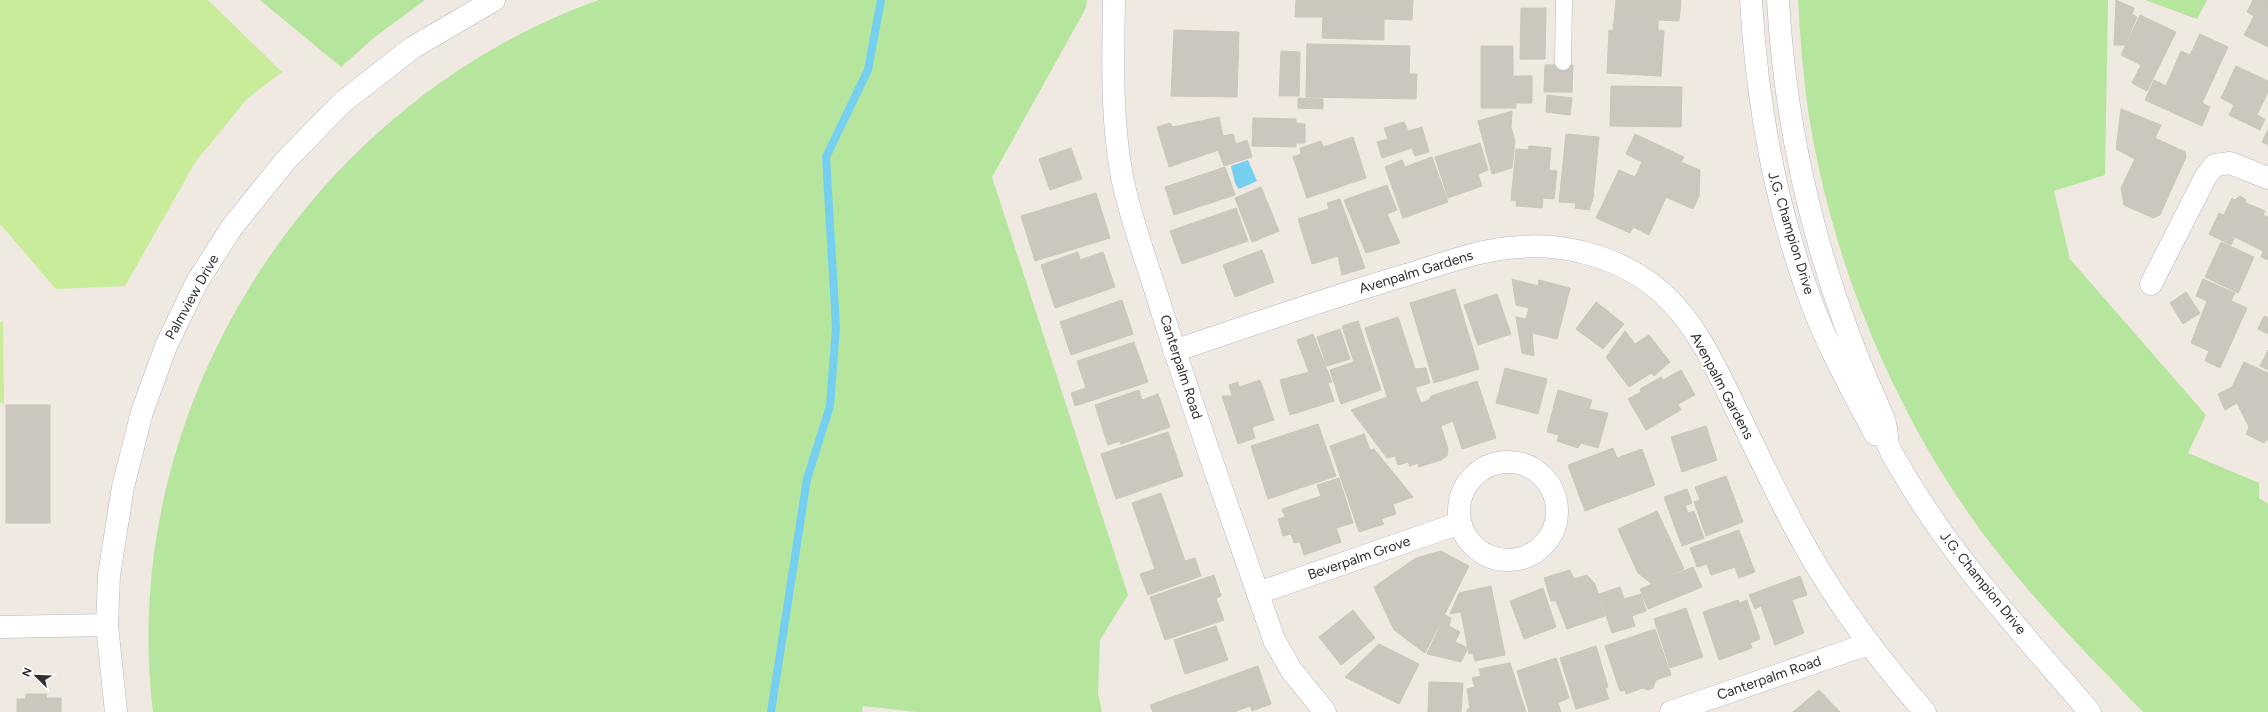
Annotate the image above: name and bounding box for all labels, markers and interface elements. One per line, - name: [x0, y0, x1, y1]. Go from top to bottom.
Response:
- street label: J.G. Champion Drive: [1764, 170, 1818, 297]
- street label: Avenpalm Gardens: [1357, 247, 1475, 297]
- street label: Palmview Drive: [162, 251, 223, 343]
- street label: Canterpalm Road: [1156, 313, 1206, 421]
- street label: Avenpalm Gardens: [1687, 330, 1757, 442]
- street label: J.G. Champion Drive: [1936, 528, 2030, 638]
- street label: Beverpalm Grove: [1305, 532, 1413, 584]
- street label: Canterpalm Road: [1715, 652, 1823, 704]
- north arrow: [16, 656, 56, 696]
- text: N: [20, 666, 35, 679]

